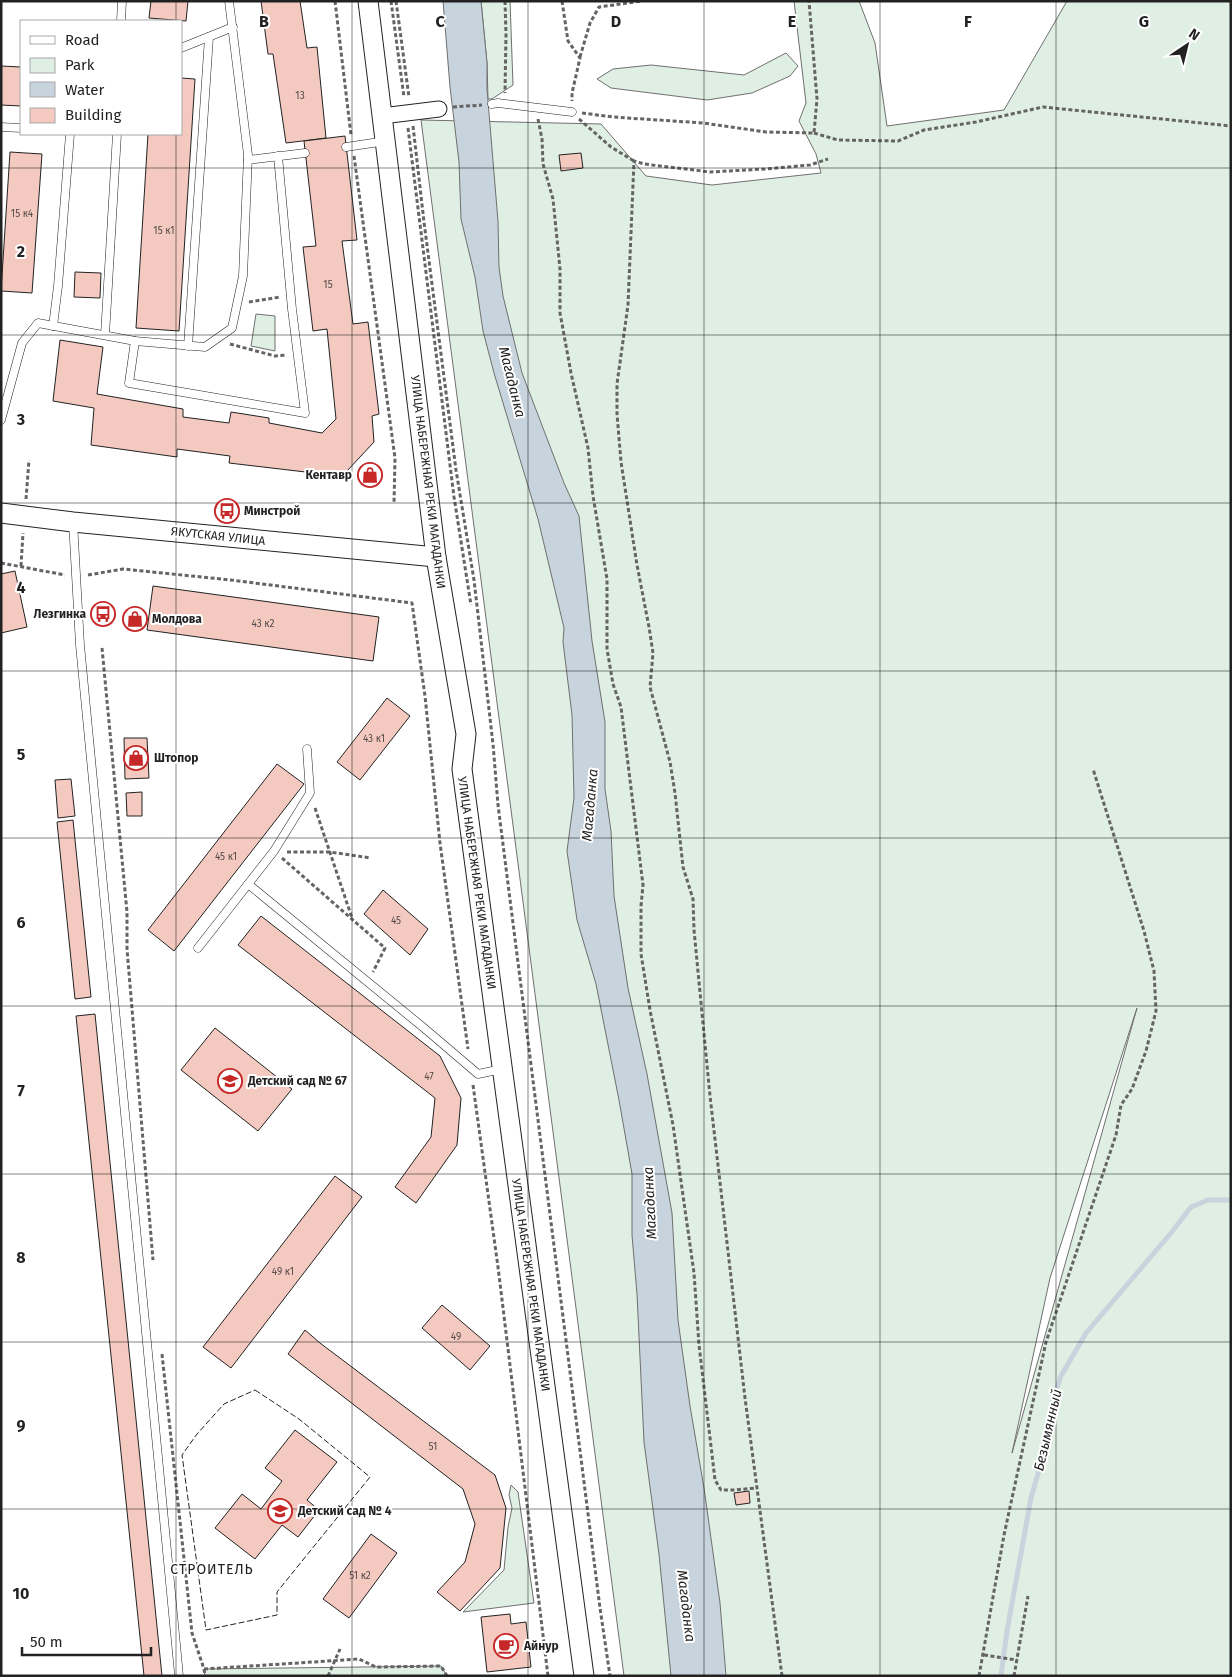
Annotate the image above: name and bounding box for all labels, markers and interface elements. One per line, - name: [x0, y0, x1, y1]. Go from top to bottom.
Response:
- text: B: [259, 12, 269, 31]
- text: C: [435, 12, 445, 31]
- text: D: [611, 12, 621, 31]
- text: E: [788, 12, 796, 31]
- text: F: [964, 12, 972, 31]
- text: G: [1139, 12, 1149, 31]
- legend: [20, 20, 182, 135]
- north arrow: [1162, 20, 1212, 70]
- text: N: [1185, 25, 1203, 44]
- text: Road: [65, 31, 100, 49]
- text: Park: [65, 56, 95, 74]
- text: Water: [65, 81, 104, 99]
- house number: 13: [295, 90, 305, 102]
- text: Building: [65, 106, 121, 124]
- house number: 15 к4: [11, 208, 34, 220]
- house number: 15 к1: [153, 225, 175, 237]
- text: 2: [17, 242, 25, 261]
- house number: 15: [323, 279, 333, 291]
- water label: Магаданка: [495, 345, 529, 419]
- street label: УЛИЦА НАБЕРЕЖНАЯ РЕКИ МАГАДАНКИ: [408, 374, 448, 590]
- text: 3: [16, 410, 25, 429]
- shop icon: Кентавр: [357, 462, 383, 488]
- place label: Кентавр: [305, 468, 352, 482]
- bus stop icon: Минстрой: [214, 498, 240, 524]
- place label: Минстрой: [244, 504, 300, 518]
- street label: ЯКУТСКАЯ УЛИЦА: [170, 524, 266, 548]
- text: 4: [16, 578, 26, 597]
- bus stop icon: Лезгинка: [90, 601, 116, 627]
- shop icon: Молдова: [122, 606, 148, 632]
- place label: Лезгинка: [34, 607, 86, 621]
- place label: Молдова: [152, 612, 202, 626]
- house number: 43 к2: [252, 618, 275, 630]
- house number: 43 к1: [363, 733, 385, 745]
- text: 5: [17, 745, 26, 764]
- shop icon: Штопор: [123, 745, 149, 771]
- place label: Штопор: [154, 751, 198, 765]
- water label: Магаданка: [578, 768, 602, 842]
- street label: УЛИЦА НАБЕРЕЖНАЯ РЕКИ МАГАДАНКИ: [455, 776, 499, 990]
- house number: 45 к1: [215, 851, 237, 863]
- text: 6: [16, 913, 26, 932]
- house number: 45: [391, 915, 401, 927]
- school or university icon: Детский сад № 67: [217, 1068, 243, 1094]
- house number: 47: [424, 1071, 434, 1083]
- place label: Детский сад № 67: [247, 1074, 347, 1088]
- text: 7: [17, 1081, 25, 1100]
- water label: Магаданка: [640, 1166, 660, 1240]
- street label: УЛИЦА НАБЕРЕЖНАЯ РЕКИ МАГАДАНКИ: [509, 1178, 553, 1392]
- text: 8: [16, 1248, 26, 1267]
- house number: 49 к1: [272, 1266, 294, 1278]
- house number: 49: [451, 1331, 461, 1343]
- water label: Безымянный: [1030, 1387, 1066, 1473]
- text: 9: [17, 1416, 26, 1435]
- house number: 51: [429, 1441, 437, 1453]
- school or university icon: Детский сад № 4: [267, 1498, 293, 1524]
- place label: Детский сад № 4: [297, 1504, 392, 1518]
- district label: СТРОИТЕЛЬ: [170, 1561, 254, 1578]
- water label: Магаданка: [673, 1569, 699, 1643]
- house number: 51 к2: [349, 1570, 371, 1582]
- text: 10: [13, 1584, 29, 1603]
- scale bar: [22, 1624, 151, 1656]
- text: 50 m: [30, 1633, 63, 1651]
- cafe icon: Айнур: [493, 1633, 519, 1659]
- place label: Айнур: [523, 1639, 559, 1653]

